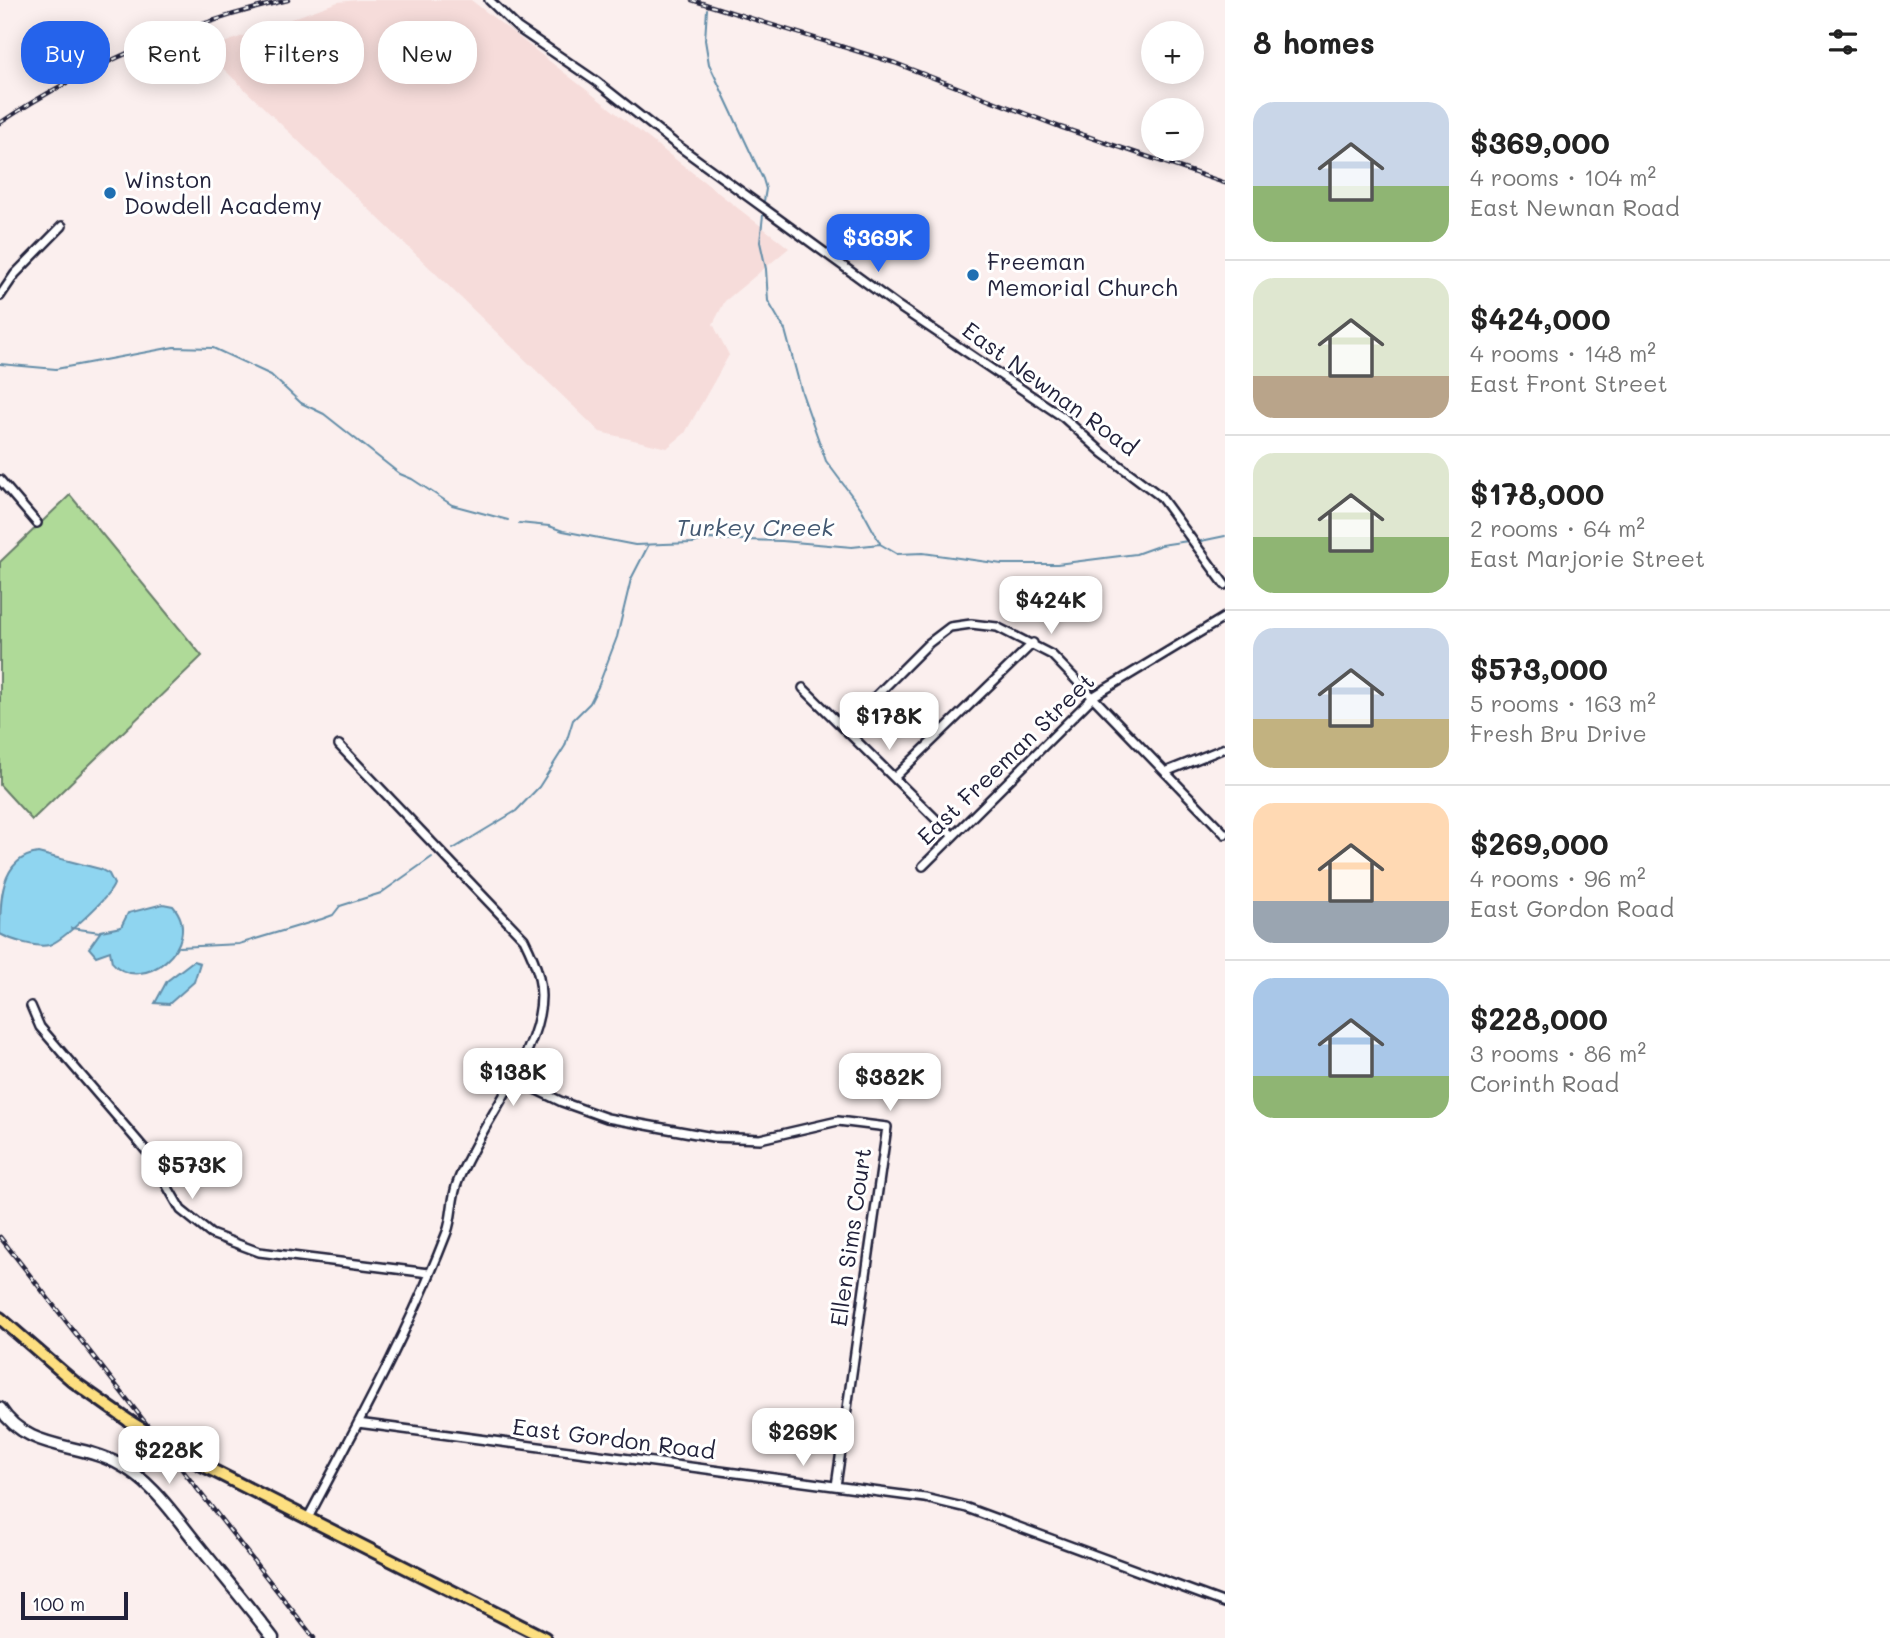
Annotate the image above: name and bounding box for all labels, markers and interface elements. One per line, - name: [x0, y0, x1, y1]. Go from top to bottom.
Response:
- chip: Buy: [21, 21, 110, 84]
- chip: Rent: [124, 21, 226, 84]
- chip: Filters: [240, 21, 364, 84]
- chip: New: [378, 21, 477, 84]
- map controls: [1141, 21, 1204, 161]
- button: +: [1141, 21, 1204, 84]
- text: 8 homes: [1253, 22, 1375, 62]
- icon: filters: [1824, 23, 1862, 61]
- button: −: [1141, 98, 1204, 161]
- text: $369,000: [1470, 122, 1610, 162]
- icon: home: [1309, 130, 1393, 214]
- text: 4 rooms · 104 m²: [1470, 162, 1656, 192]
- place label: Winston Dowdell Academy: [124, 164, 322, 220]
- marker: Winston Dowdell Academy: [102, 185, 118, 201]
- text: East Newnan Road: [1470, 192, 1680, 222]
- pin: $369K: [829, 215, 927, 274]
- text: $369K: [843, 222, 913, 252]
- place label: Freeman Memorial Church: [987, 246, 1178, 302]
- marker: Freeman Memorial Church: [965, 267, 981, 283]
- text: $424,000: [1470, 298, 1610, 338]
- icon: home: [1309, 306, 1393, 390]
- street label: East Newnan Road: [957, 314, 1144, 462]
- text: 4 rooms · 148 m²: [1470, 338, 1656, 368]
- text: East Front Street: [1470, 368, 1668, 398]
- text: $178,000: [1470, 473, 1604, 513]
- icon: home: [1309, 481, 1393, 565]
- water label: Turkey Creek: [676, 511, 835, 542]
- text: 2 rooms · 64 m²: [1470, 513, 1645, 543]
- text: East Marjorie Street: [1470, 543, 1705, 573]
- pin: $424K: [1002, 576, 1100, 636]
- text: $424K: [1015, 584, 1087, 614]
- text: $573,000: [1470, 648, 1608, 688]
- icon: home: [1309, 656, 1393, 740]
- street label: East Freeman Street: [910, 666, 1100, 851]
- text: 5 rooms · 163 m²: [1470, 688, 1656, 718]
- pin: $178K: [840, 692, 938, 752]
- text: $178K: [856, 700, 922, 730]
- text: Fresh Bru Drive: [1470, 718, 1647, 748]
- text: $269,000: [1470, 823, 1609, 863]
- icon: home: [1309, 831, 1393, 915]
- text: 4 rooms · 96 m²: [1470, 863, 1646, 893]
- text: East Gordon Road: [1470, 893, 1674, 923]
- text: $228,000: [1470, 998, 1608, 1038]
- icon: home: [1309, 1006, 1393, 1090]
- text: 3 rooms · 86 m²: [1470, 1038, 1646, 1068]
- pin: $138K: [464, 1048, 562, 1108]
- pin: $382K: [841, 1054, 939, 1113]
- text: $138K: [479, 1056, 547, 1086]
- text: $382K: [855, 1061, 925, 1091]
- text: Corinth Road: [1470, 1068, 1619, 1098]
- pin: $573K: [143, 1142, 241, 1201]
- street label: Ellen Sims Court: [823, 1146, 877, 1328]
- text: $573K: [157, 1149, 227, 1179]
- pin: $269K: [754, 1408, 852, 1468]
- street label: East Gordon Road: [511, 1411, 717, 1465]
- text: $269K: [768, 1416, 838, 1446]
- pin: $228K: [120, 1426, 218, 1486]
- text: $228K: [134, 1434, 204, 1464]
- scale bar: [21, 1589, 128, 1621]
- text: 100 m: [32, 1591, 85, 1616]

